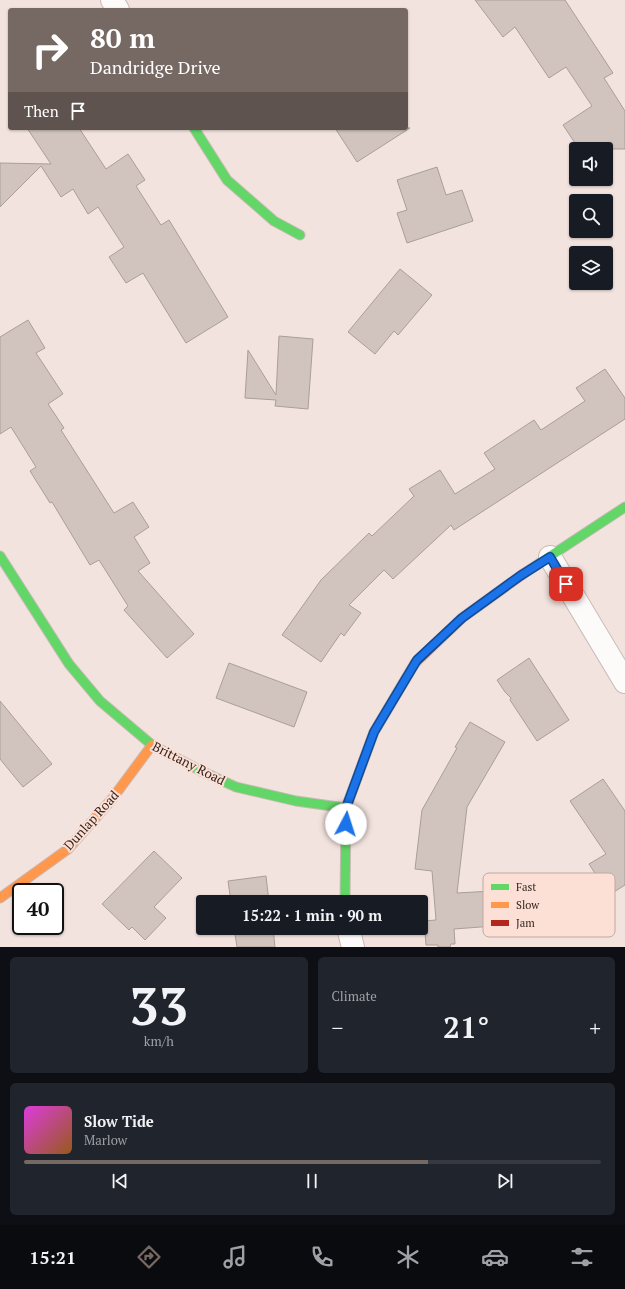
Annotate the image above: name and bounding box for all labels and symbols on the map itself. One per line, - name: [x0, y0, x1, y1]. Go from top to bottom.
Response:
- pin: [549, 567, 583, 601]
- street label: Brittany Road: [149, 737, 229, 789]
- street label: Dunlap Road: [59, 786, 123, 854]
- position arrow: [325, 803, 367, 845]
- legend: [483, 873, 615, 937]
- text: Fast: [516, 880, 536, 894]
- speed limit sign: 40: [12, 883, 64, 935]
- text: Slow: [516, 898, 540, 912]
- text: Jam: [516, 916, 535, 930]

